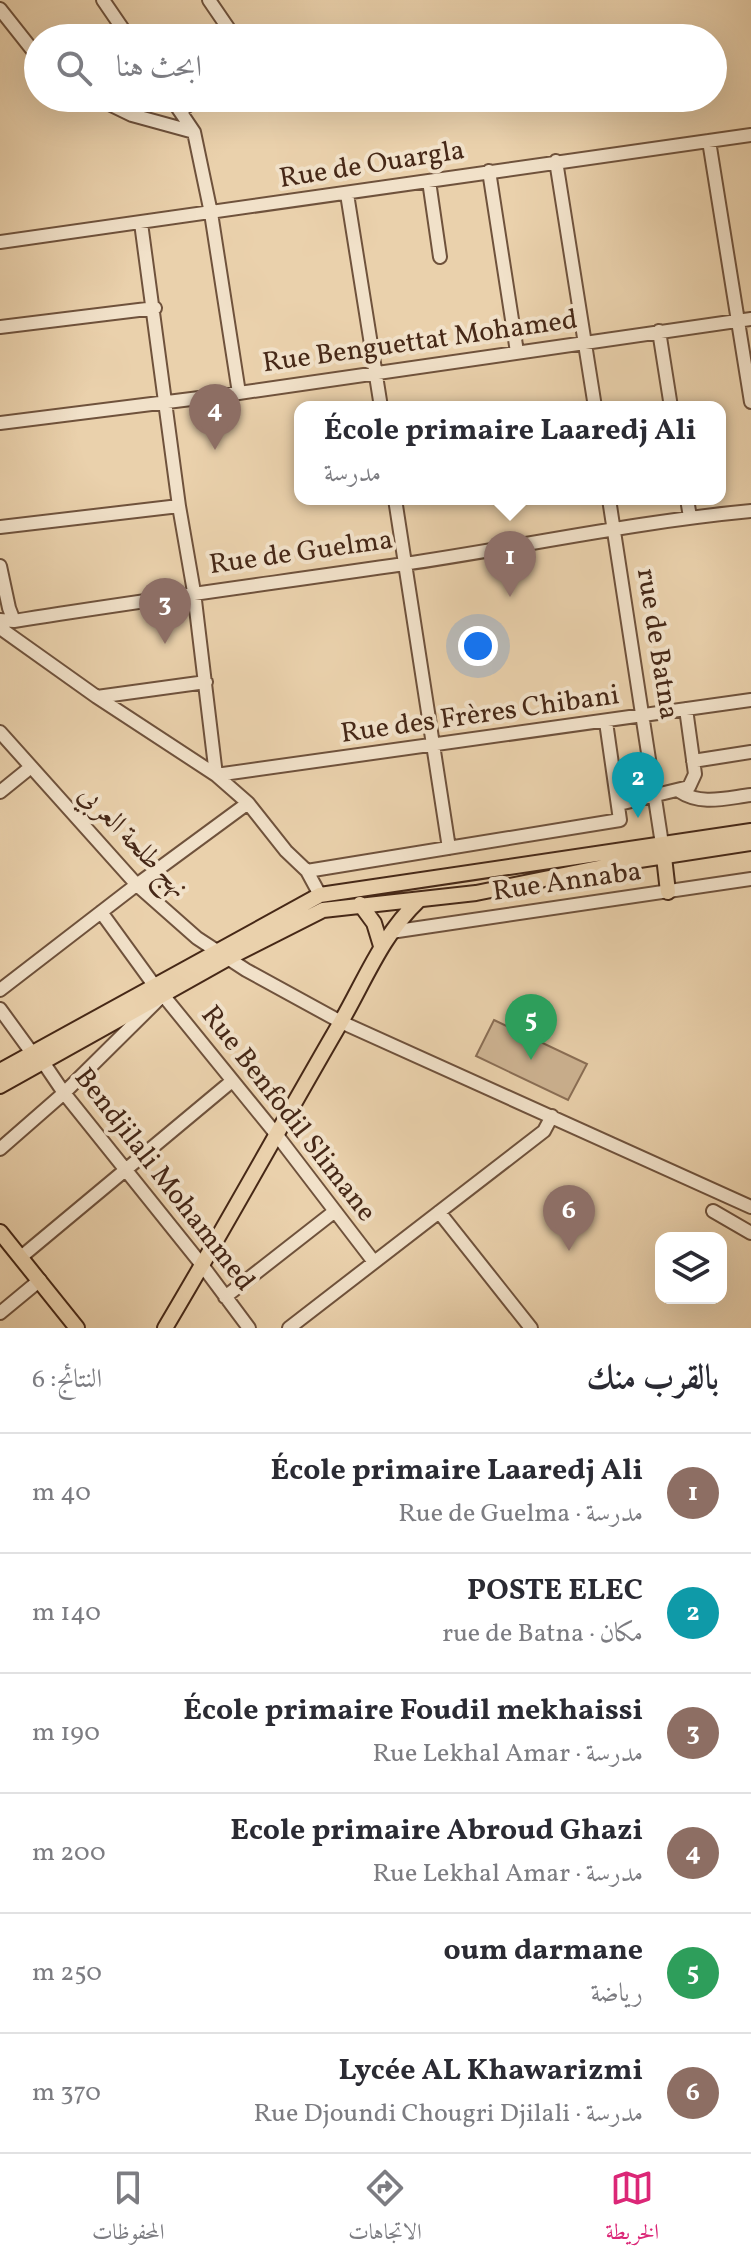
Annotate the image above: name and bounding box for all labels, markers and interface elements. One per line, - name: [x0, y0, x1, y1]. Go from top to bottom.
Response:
- search box: [24, 24, 727, 112]
- icon: search: [52, 46, 96, 90]
- text: ابحث هنا: [116, 47, 202, 89]
- street label: Rue de Ouargla: [277, 131, 467, 199]
- street label: Rue Benguettat Mohamed: [260, 301, 580, 383]
- pin: 4: [189, 384, 241, 450]
- popup: [294, 401, 726, 505]
- text: École primaire Laaredj Ali: [324, 410, 696, 452]
- text: مدرسة: [324, 456, 381, 492]
- street label: Rue de Guelma: [207, 521, 395, 585]
- pin: 1: [484, 531, 536, 597]
- street label: rue de Batna: [626, 566, 688, 722]
- pin: 3: [139, 578, 191, 644]
- your location: [458, 626, 498, 666]
- street label: Rue des Frères Chibani: [338, 676, 622, 754]
- pin: 2: [612, 752, 664, 818]
- street label: نهج طلحة العربي: [67, 776, 197, 910]
- street label: Rue Annaba: [490, 852, 644, 912]
- pin: 5: [505, 994, 557, 1060]
- street label: Rue Benfodil Slimane: [191, 998, 385, 1230]
- street label: Bendjilali Mohammed: [64, 1060, 264, 1300]
- pin: 6: [543, 1185, 595, 1251]
- map controls: [655, 1232, 727, 1304]
- button: layers: [655, 1232, 727, 1304]
- text: بالقرب منك: [587, 1356, 719, 1403]
- text: النتائج: 6: [32, 1362, 102, 1398]
- text: École primaire Laaredj Ali: [270, 1450, 643, 1492]
- text: 40 m: [32, 1475, 91, 1511]
- text: 1: [688, 1475, 698, 1511]
- text: مدرسة · Rue de Guelma: [398, 1496, 643, 1532]
- text: POSTE ELEC: [467, 1570, 643, 1612]
- text: 140 m: [32, 1595, 101, 1631]
- text: 2: [686, 1595, 700, 1631]
- text: مكان · rue de Batna: [442, 1616, 643, 1652]
- text: École primaire Foudil mekhaissi: [183, 1690, 643, 1732]
- text: 190 m: [32, 1715, 100, 1751]
- text: 3: [686, 1715, 700, 1751]
- text: مدرسة · Rue Lekhal Amar: [373, 1736, 643, 1772]
- text: Ecole primaire Abroud Ghazi: [230, 1810, 643, 1852]
- text: 200 m: [32, 1835, 106, 1871]
- text: 4: [685, 1835, 701, 1871]
- text: مدرسة · Rue Lekhal Amar: [373, 1856, 643, 1892]
- text: oum darmane: [444, 1930, 643, 1972]
- text: 250 m: [32, 1955, 102, 1991]
- text: 5: [687, 1955, 699, 1991]
- text: رياضة: [591, 1976, 643, 2012]
- text: Lycée AL Khawarizmi: [338, 2050, 643, 2092]
- text: 370 m: [32, 2075, 101, 2111]
- text: 6: [686, 2075, 700, 2111]
- text: مدرسة · Rue Djoundi Chougri Djilali: [253, 2096, 643, 2132]
- tab: المحفوظات: [92, 2166, 164, 2253]
- tab: الاتجاهات: [348, 2166, 422, 2253]
- tab: الخريطة: [606, 2166, 659, 2253]

